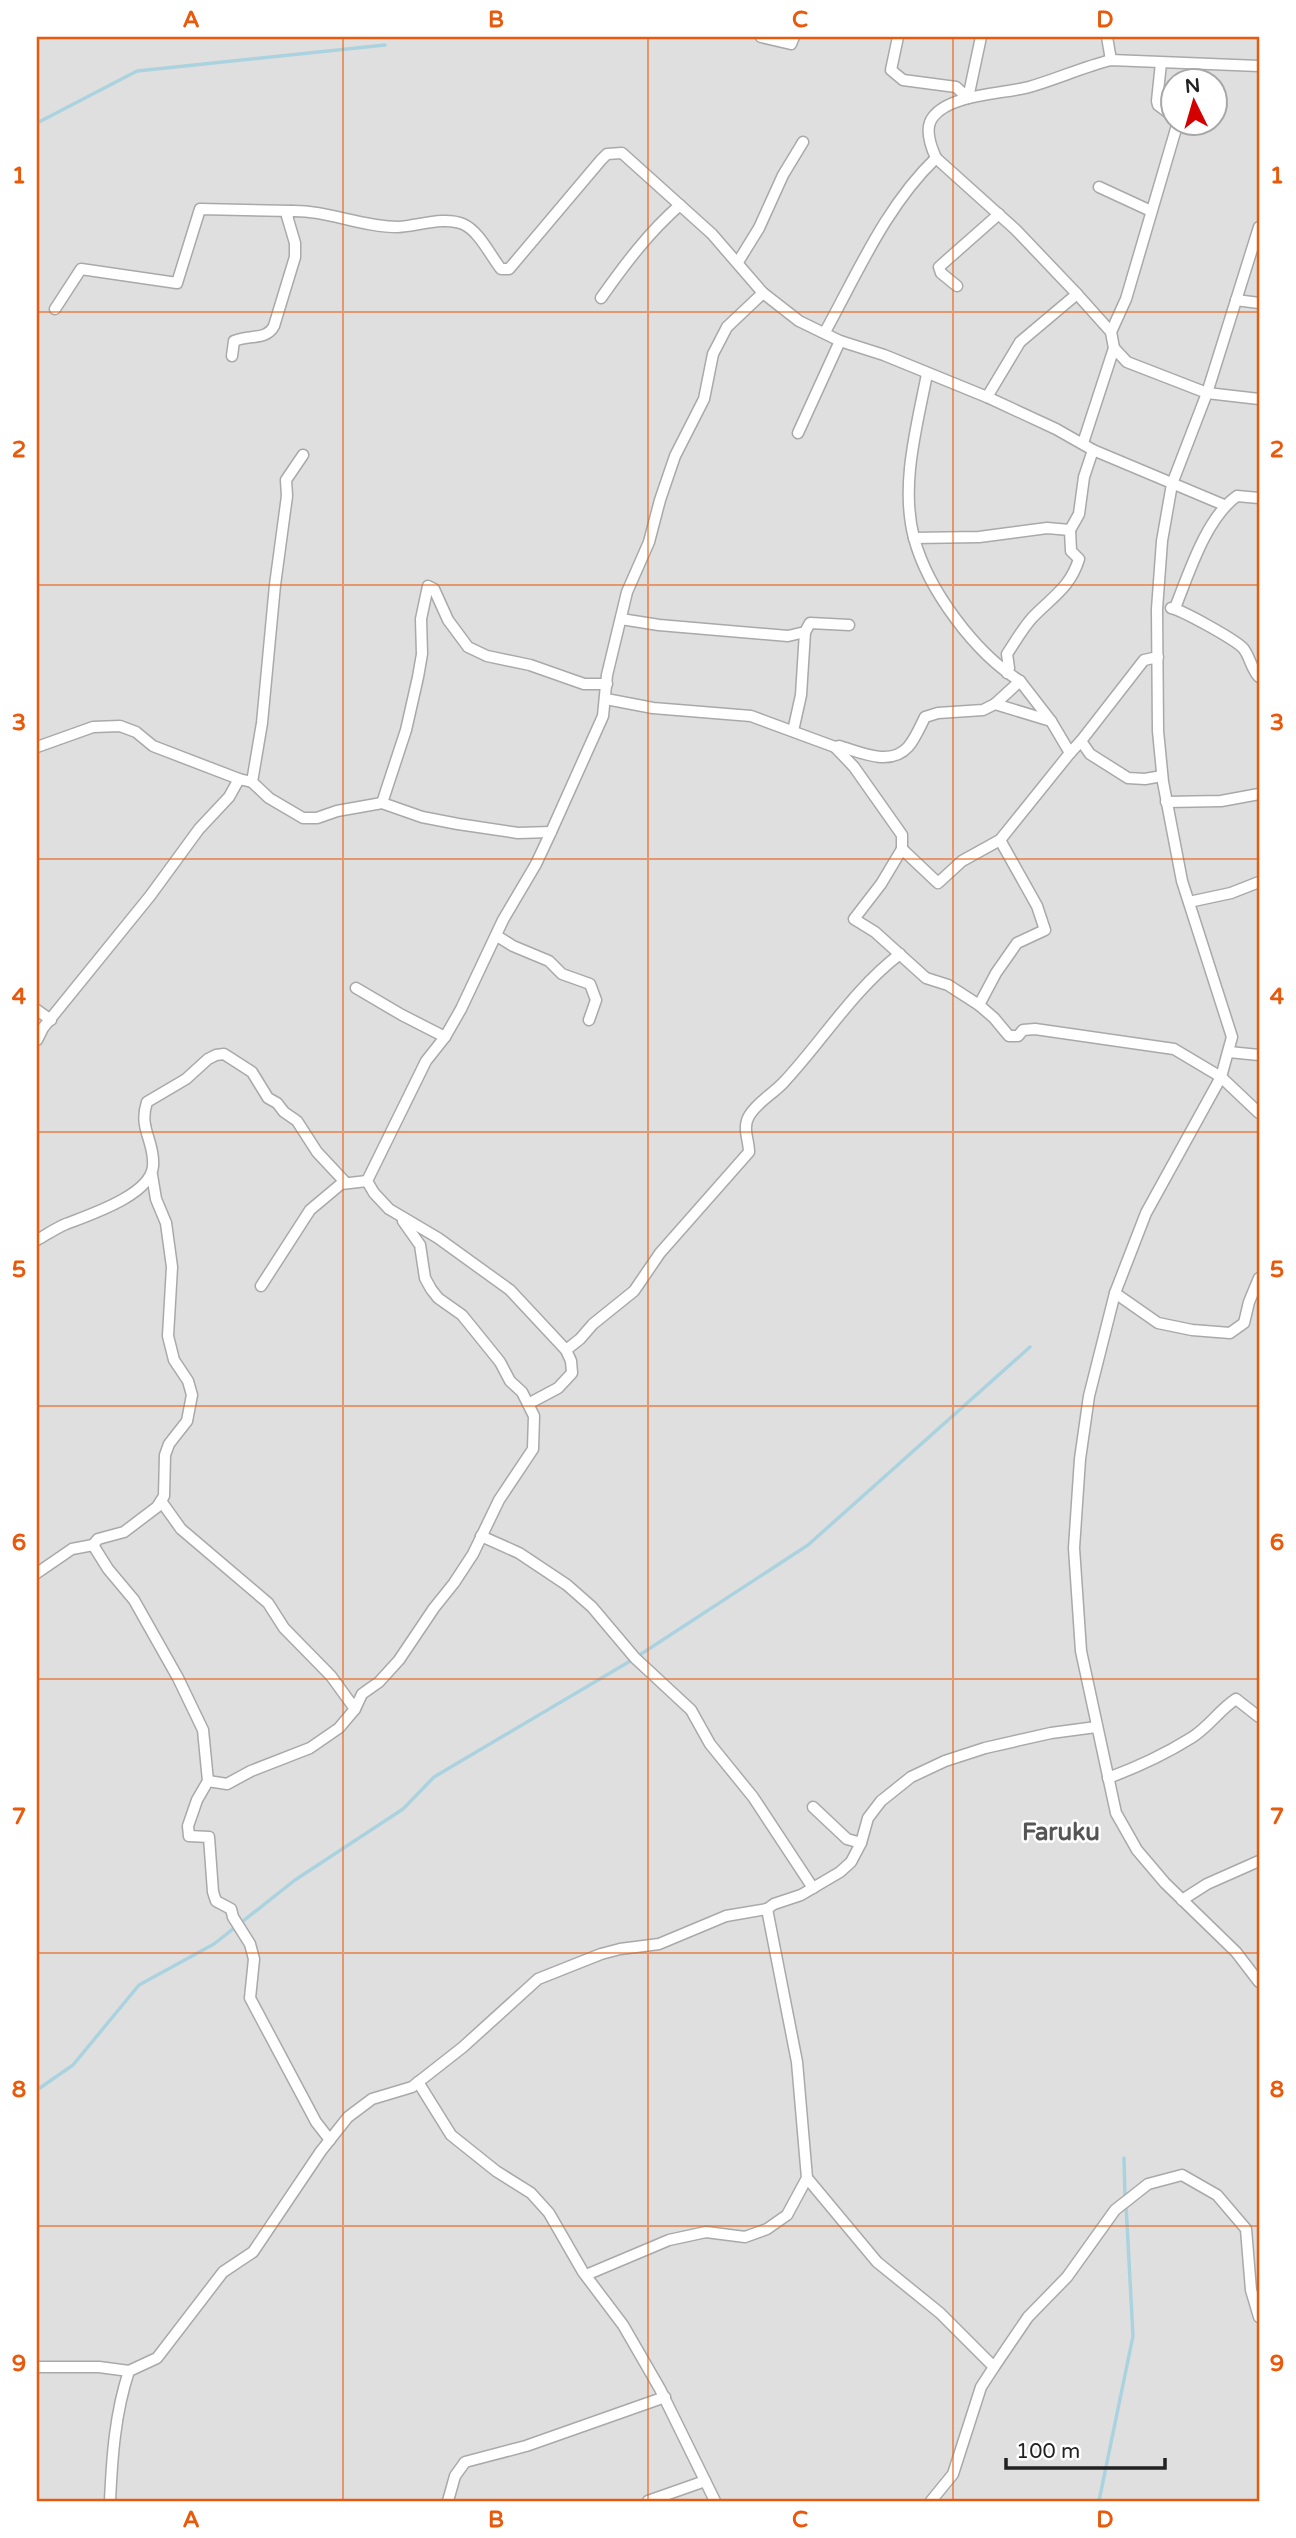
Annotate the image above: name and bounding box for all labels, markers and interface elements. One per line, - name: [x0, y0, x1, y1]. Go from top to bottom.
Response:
- text: A: [182, 6, 200, 34]
- text: B: [488, 6, 504, 34]
- text: C: [792, 6, 808, 34]
- text: D: [1096, 6, 1114, 34]
- north arrow: [1160, 66, 1230, 136]
- text: N: [1184, 74, 1201, 98]
- text: 1: [12, 162, 26, 190]
- text: 1: [1270, 162, 1284, 190]
- text: 2: [12, 436, 26, 464]
- text: 2: [1270, 436, 1284, 464]
- text: 3: [12, 709, 26, 737]
- text: 3: [1270, 709, 1284, 737]
- text: 4: [12, 983, 27, 1011]
- text: 4: [1270, 983, 1285, 1011]
- text: 5: [12, 1256, 26, 1284]
- text: 5: [1270, 1256, 1284, 1284]
- text: 6: [12, 1529, 26, 1557]
- text: 6: [1270, 1529, 1284, 1557]
- text: 7: [12, 1803, 26, 1831]
- text: 7: [1270, 1803, 1284, 1831]
- district label: Faruku: [1022, 1818, 1100, 1847]
- text: 8: [12, 2076, 26, 2104]
- text: 8: [1270, 2076, 1284, 2104]
- text: 9: [12, 2350, 26, 2378]
- text: 9: [1270, 2350, 1284, 2378]
- scale bar: [1006, 2426, 1165, 2470]
- text: 100 m: [1016, 2439, 1080, 2464]
- text: A: [182, 2506, 200, 2534]
- text: B: [488, 2506, 504, 2534]
- text: C: [792, 2506, 808, 2534]
- text: D: [1096, 2506, 1114, 2534]

